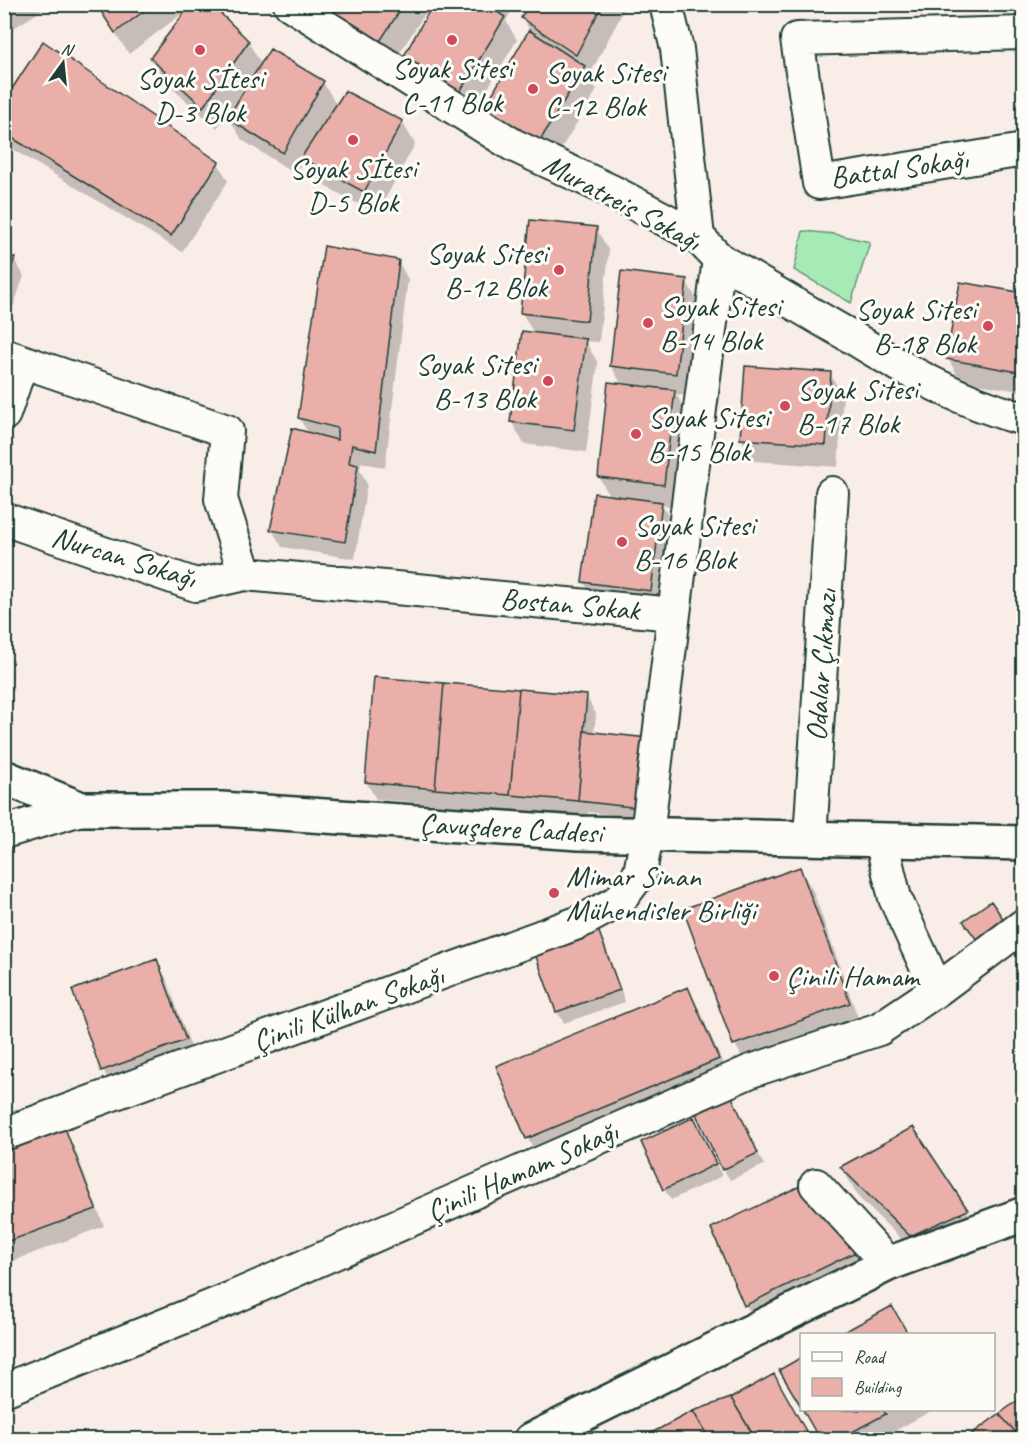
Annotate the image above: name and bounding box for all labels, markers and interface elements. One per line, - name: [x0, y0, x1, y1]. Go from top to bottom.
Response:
- north arrow: [33, 33, 93, 93]
- marker: Soyak Sitesi C-11 Blok: [445, 33, 459, 47]
- text: N: [59, 39, 77, 61]
- marker: Soyak Sİtesi D-3 Blok: [193, 43, 207, 57]
- place label: Soyak Sitesi C-11 Blok: [392, 49, 516, 121]
- place label: Soyak Sitesi C-12 Blok: [545, 53, 669, 125]
- place label: Soyak Sİtesi D-3 Blok: [136, 59, 267, 131]
- marker: Soyak Sitesi C-12 Blok: [526, 82, 540, 96]
- marker: Soyak Sİtesi D-5 Blok: [346, 133, 360, 147]
- street label: Battal Sokağı: [828, 139, 972, 196]
- street label: Muratreis Sokağı: [536, 144, 709, 260]
- place label: Soyak Sİtesi D-5 Blok: [289, 149, 420, 221]
- place label: Soyak Sitesi B-12 Blok: [426, 234, 550, 306]
- marker: Soyak Sitesi B-12 Blok: [552, 263, 566, 277]
- place label: Soyak Sitesi B-14 Blok: [660, 287, 784, 359]
- place label: Soyak Sitesi B-18 Blok: [855, 290, 979, 362]
- marker: Soyak Sitesi B-14 Blok: [641, 316, 655, 330]
- marker: Soyak Sitesi B-18 Blok: [981, 319, 995, 333]
- place label: Soyak Sitesi B-13 Blok: [415, 345, 539, 417]
- place label: Soyak Sitesi B-17 Blok: [797, 370, 921, 442]
- marker: Soyak Sitesi B-13 Blok: [541, 374, 555, 388]
- place label: Soyak Sitesi B-15 Blok: [648, 398, 772, 470]
- marker: Soyak Sitesi B-17 Blok: [778, 399, 792, 413]
- marker: Soyak Sitesi B-15 Blok: [629, 427, 643, 441]
- place label: Soyak Sitesi B-16 Blok: [634, 506, 758, 578]
- street label: Nurcan Sokağı: [47, 517, 202, 597]
- marker: Soyak Sitesi B-16 Blok: [615, 535, 629, 549]
- street label: Bostan Sokak: [499, 579, 643, 629]
- street label: Odalar Çıkmazı: [797, 586, 845, 742]
- street label: Çavuşdere Caddesi: [419, 804, 607, 852]
- place label: Mimar Sinan Mühendisler Birliği: [566, 857, 759, 929]
- marker: Mimar Sinan Mühendisler Birliği: [547, 886, 561, 900]
- street label: Çinili Külhan Sokağı: [247, 955, 450, 1060]
- place label: Çinili Hamam: [786, 957, 921, 995]
- marker: Çinili Hamam: [767, 969, 781, 983]
- street label: Çinili Hamam Sokağı: [420, 1111, 625, 1230]
- legend: [800, 1333, 995, 1411]
- text: Road: [854, 1346, 887, 1368]
- text: Building: [854, 1376, 903, 1398]

